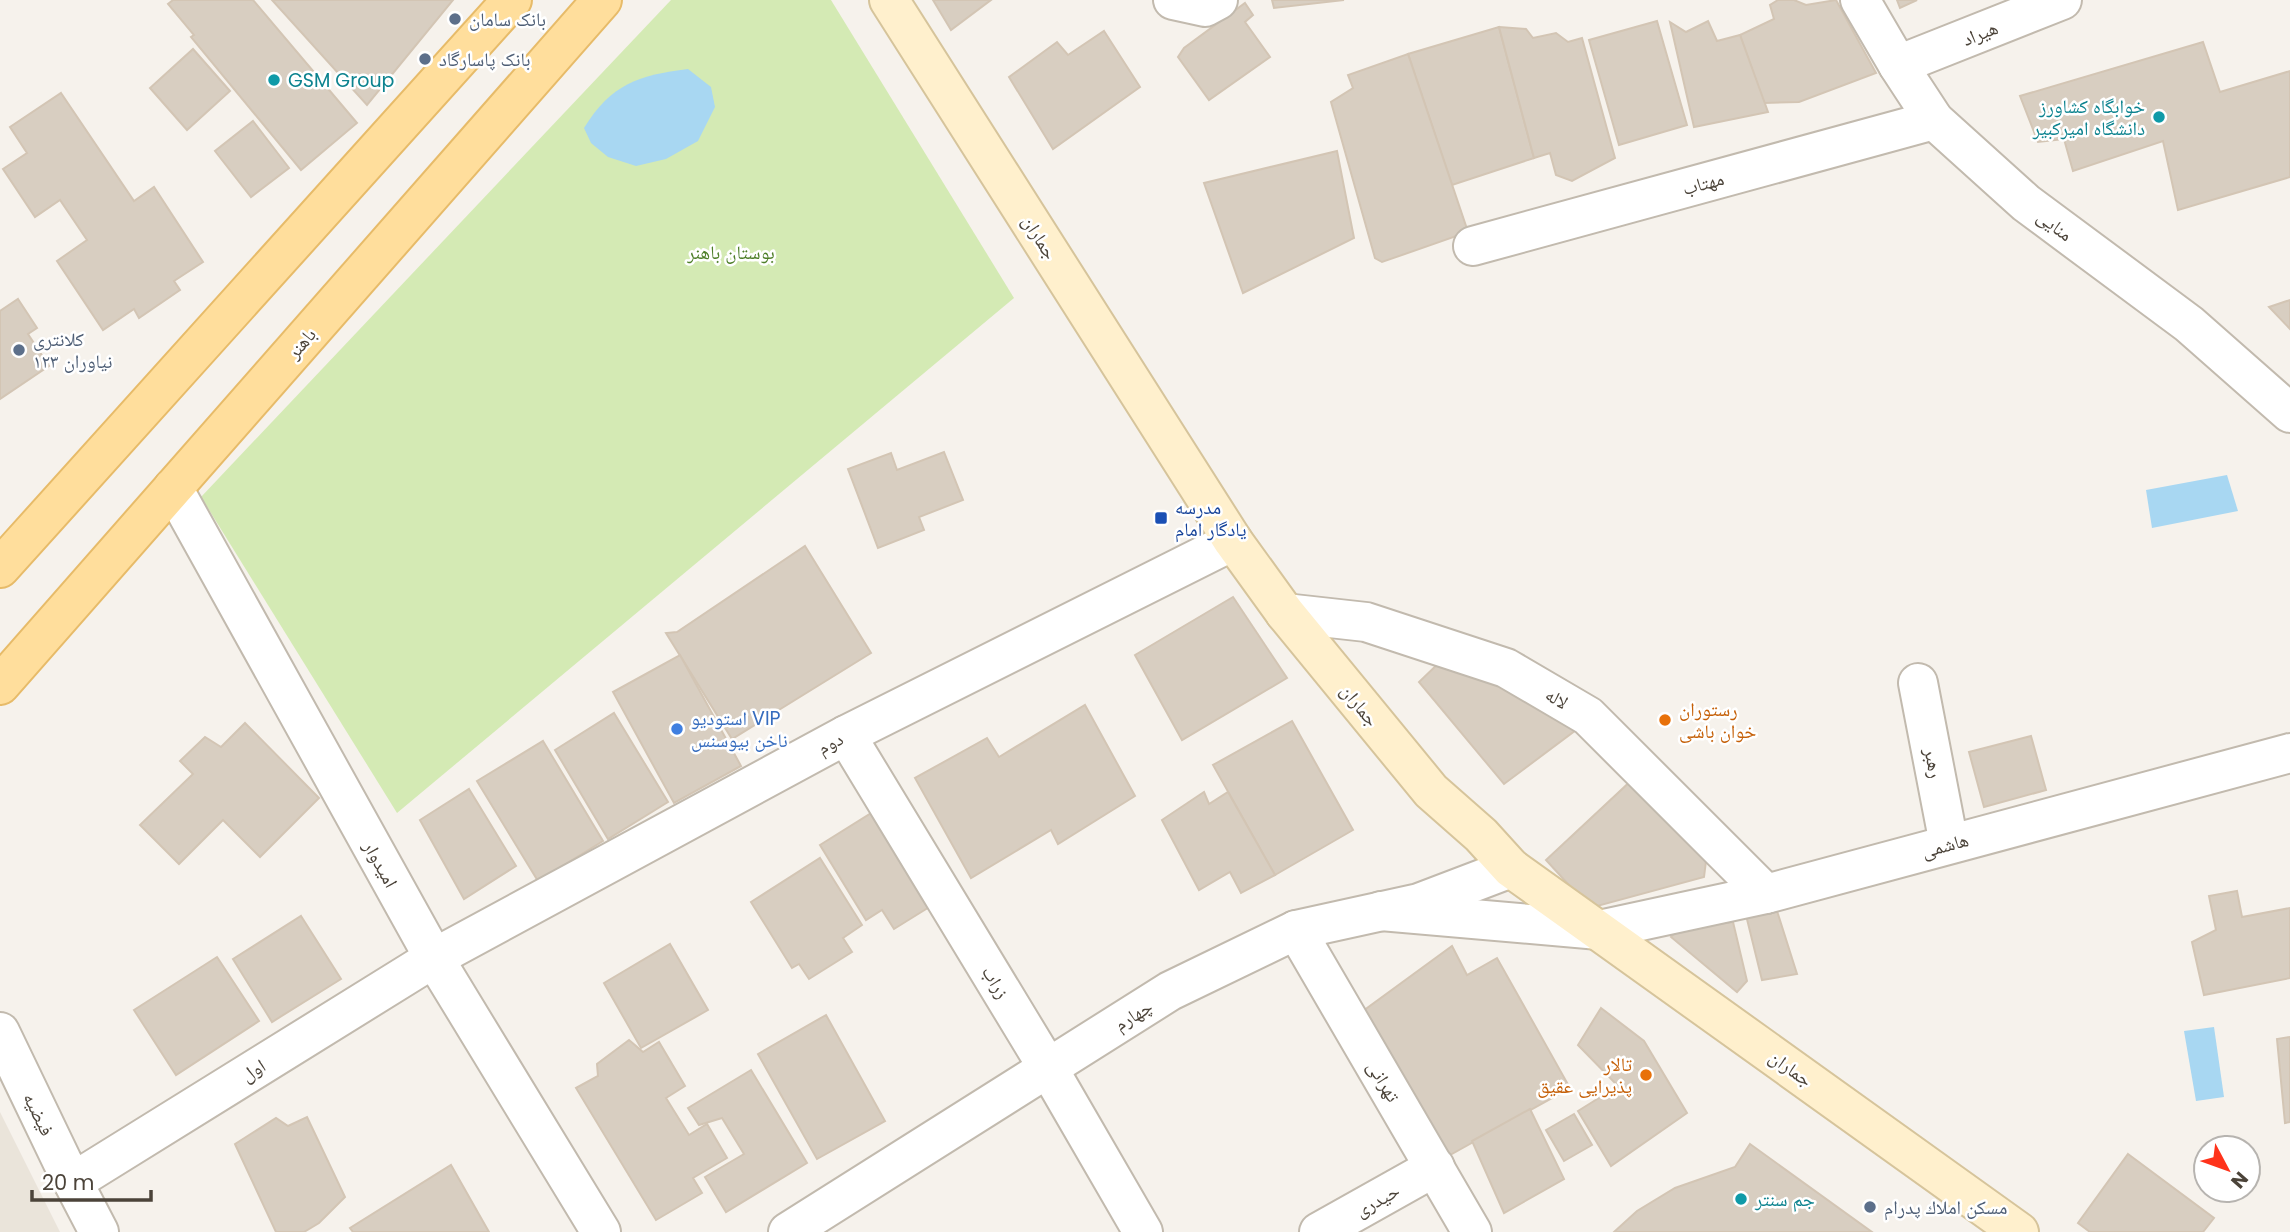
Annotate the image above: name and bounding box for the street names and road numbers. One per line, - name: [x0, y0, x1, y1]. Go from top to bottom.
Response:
- street label: هیراد: [1958, 14, 2002, 53]
- street label: مهتاب: [1679, 165, 1727, 202]
- street label: منایی: [2031, 203, 2078, 248]
- street label: جماران: [1015, 210, 1064, 265]
- street label: باهنر: [280, 322, 322, 365]
- street label: جماران: [1334, 678, 1385, 732]
- street label: لاله: [1540, 681, 1573, 716]
- street label: دوم: [812, 725, 848, 761]
- street label: رهبر: [1917, 745, 1950, 781]
- street label: هاشمی: [1919, 826, 1972, 865]
- street label: امیدوار: [356, 835, 404, 893]
- street label: زراب: [975, 961, 1016, 1004]
- street label: چهارم: [1109, 993, 1158, 1038]
- street label: جماران: [1763, 1043, 1818, 1093]
- street label: اول: [236, 1052, 271, 1088]
- street label: تهرانی: [1361, 1055, 1407, 1108]
- street label: فیضیه: [17, 1088, 61, 1140]
- street label: حیدری: [1350, 1177, 1404, 1224]

